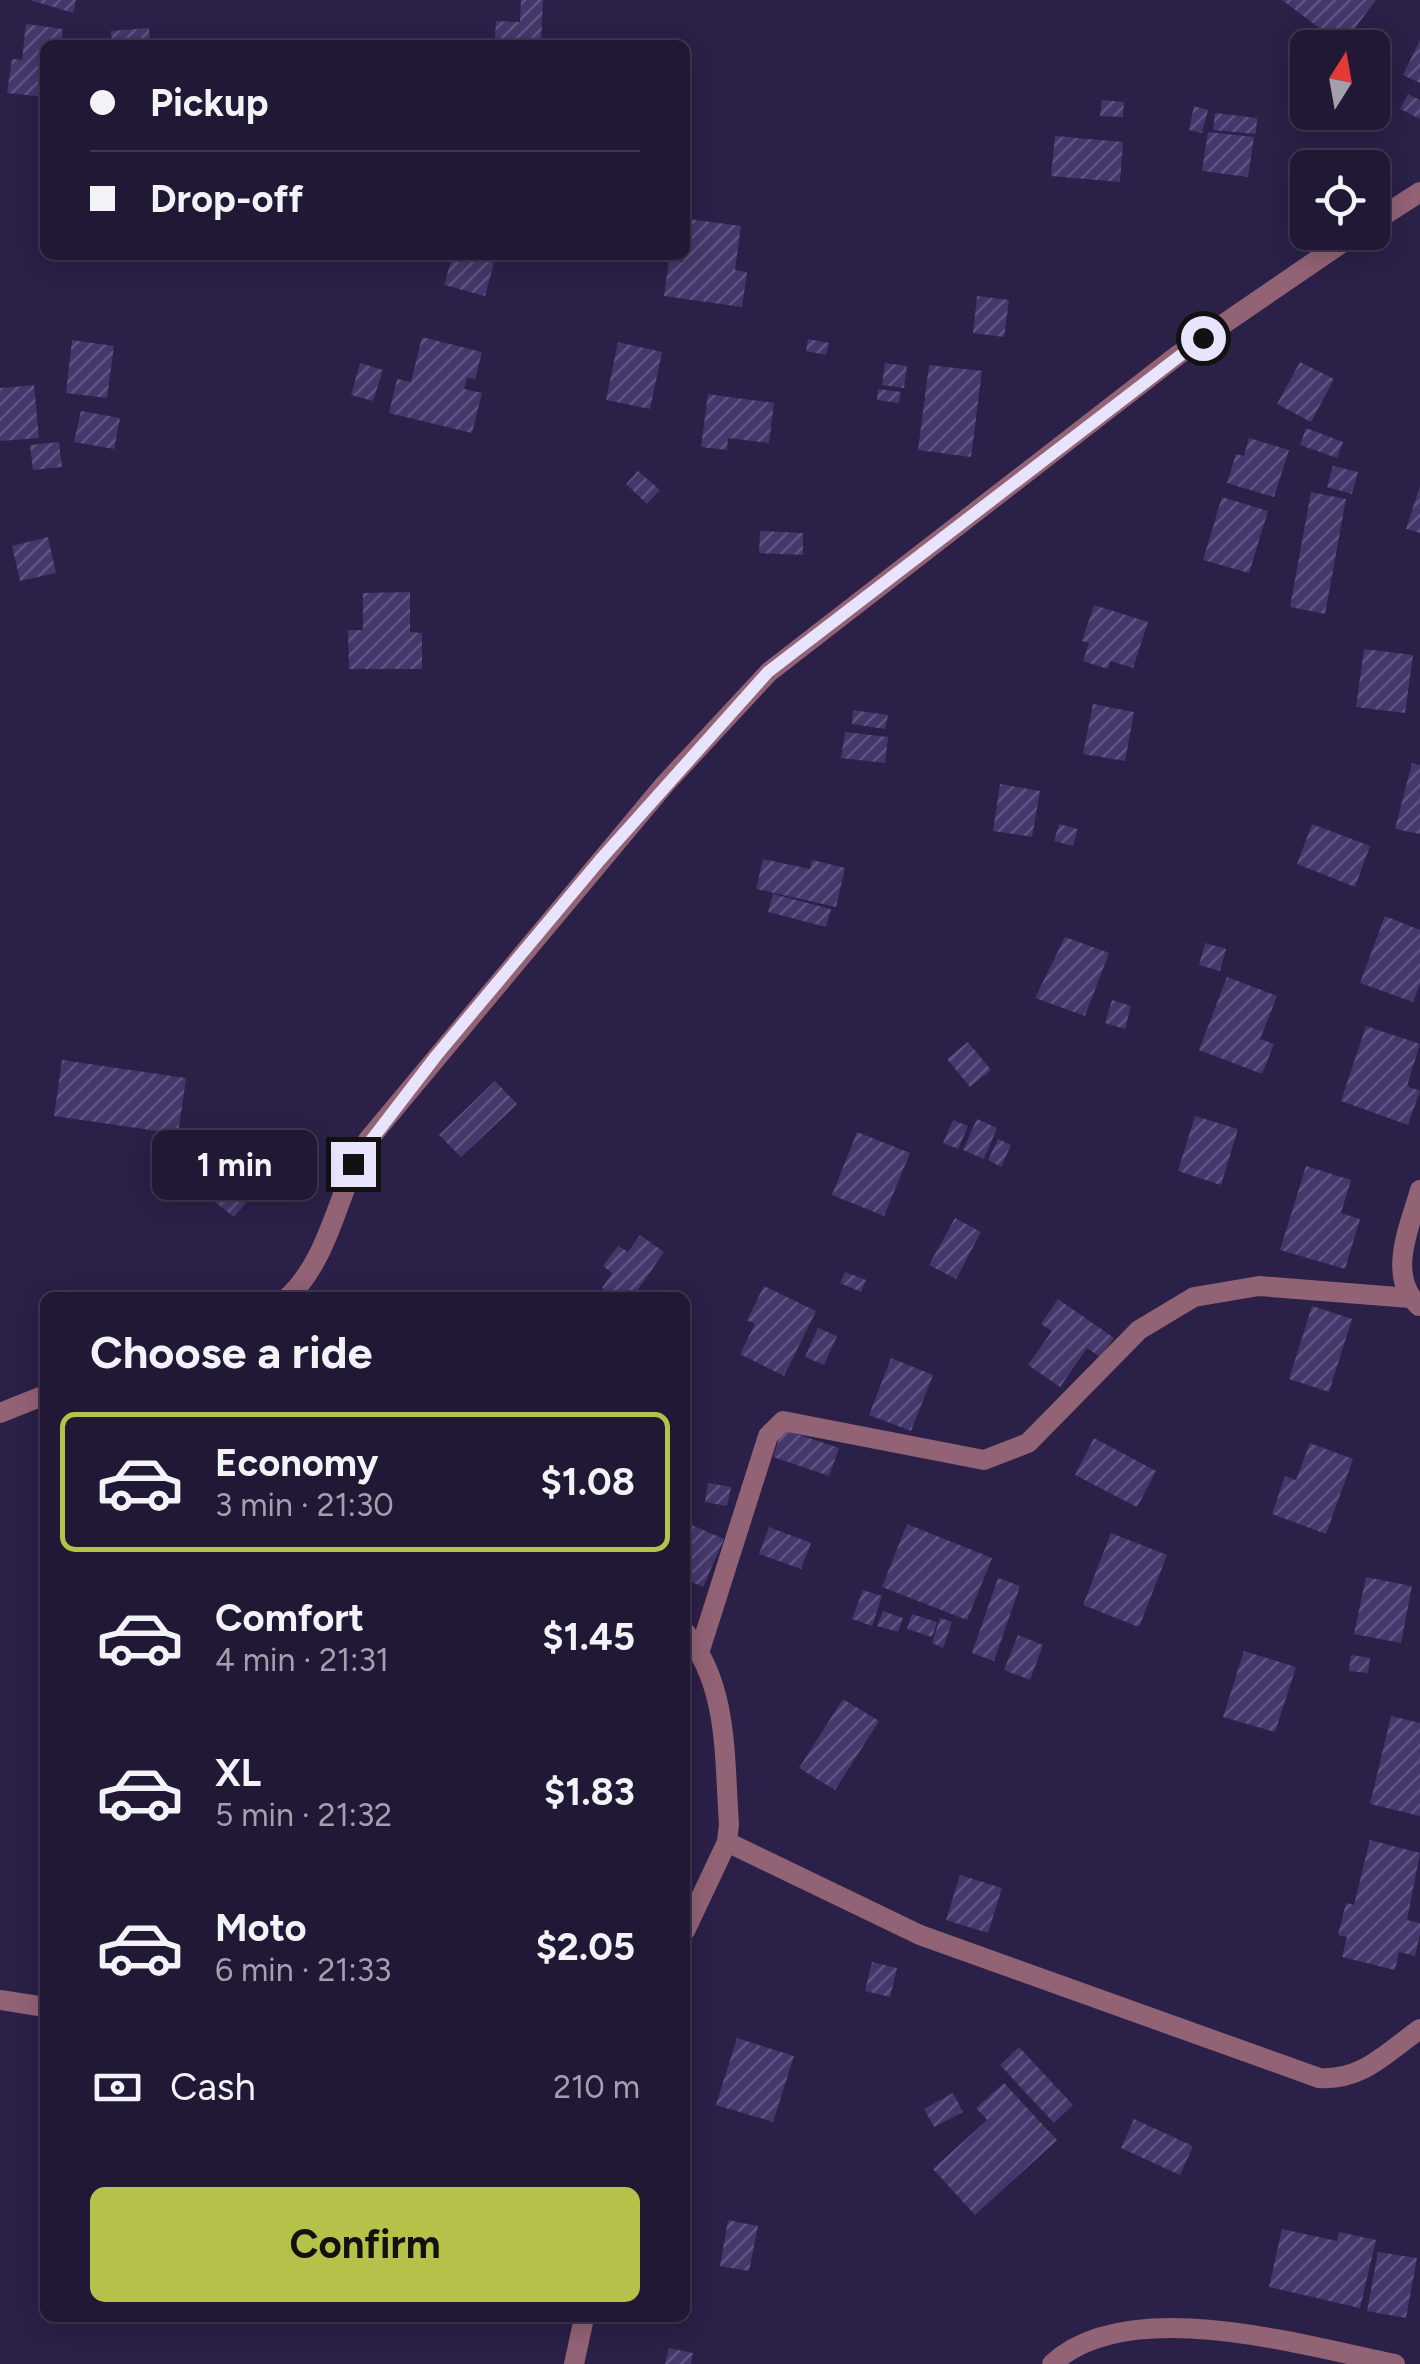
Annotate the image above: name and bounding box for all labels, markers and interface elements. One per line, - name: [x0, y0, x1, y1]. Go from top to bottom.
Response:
- north arrow: [1290, 30, 1390, 130]
- map controls: [1290, 30, 1390, 250]
- text: Pickup: [150, 80, 268, 126]
- button: locate: [1290, 150, 1390, 250]
- text: Drop-off: [150, 176, 303, 222]
- route start: [1181, 316, 1226, 361]
- callout: 1 min: [153, 1129, 318, 1199]
- route end: [331, 1142, 376, 1187]
- text: 1 min: [197, 1146, 272, 1184]
- text: Choose a ride: [90, 1325, 372, 1379]
- icon: car: [95, 1437, 185, 1527]
- text: Economy: [215, 1440, 378, 1486]
- text: $1.08: [541, 1459, 635, 1505]
- text: 3 min · 21:30: [215, 1486, 394, 1524]
- icon: car: [95, 1592, 185, 1682]
- text: Comfort: [215, 1595, 364, 1641]
- text: $1.45: [542, 1614, 635, 1660]
- text: 4 min · 21:31: [215, 1641, 389, 1679]
- icon: car: [95, 1747, 185, 1837]
- text: XL: [215, 1750, 261, 1796]
- text: $1.83: [544, 1769, 635, 1815]
- text: 5 min · 21:32: [215, 1796, 392, 1834]
- icon: car: [95, 1902, 185, 1992]
- text: Moto: [215, 1905, 307, 1951]
- text: $2.05: [536, 1924, 635, 1970]
- text: 6 min · 21:33: [215, 1951, 391, 1989]
- icon: cash: [90, 2060, 145, 2115]
- text: Cash: [170, 2064, 256, 2110]
- text: 210 m: [553, 2068, 640, 2106]
- button: Confirm: [90, 2187, 640, 2302]

